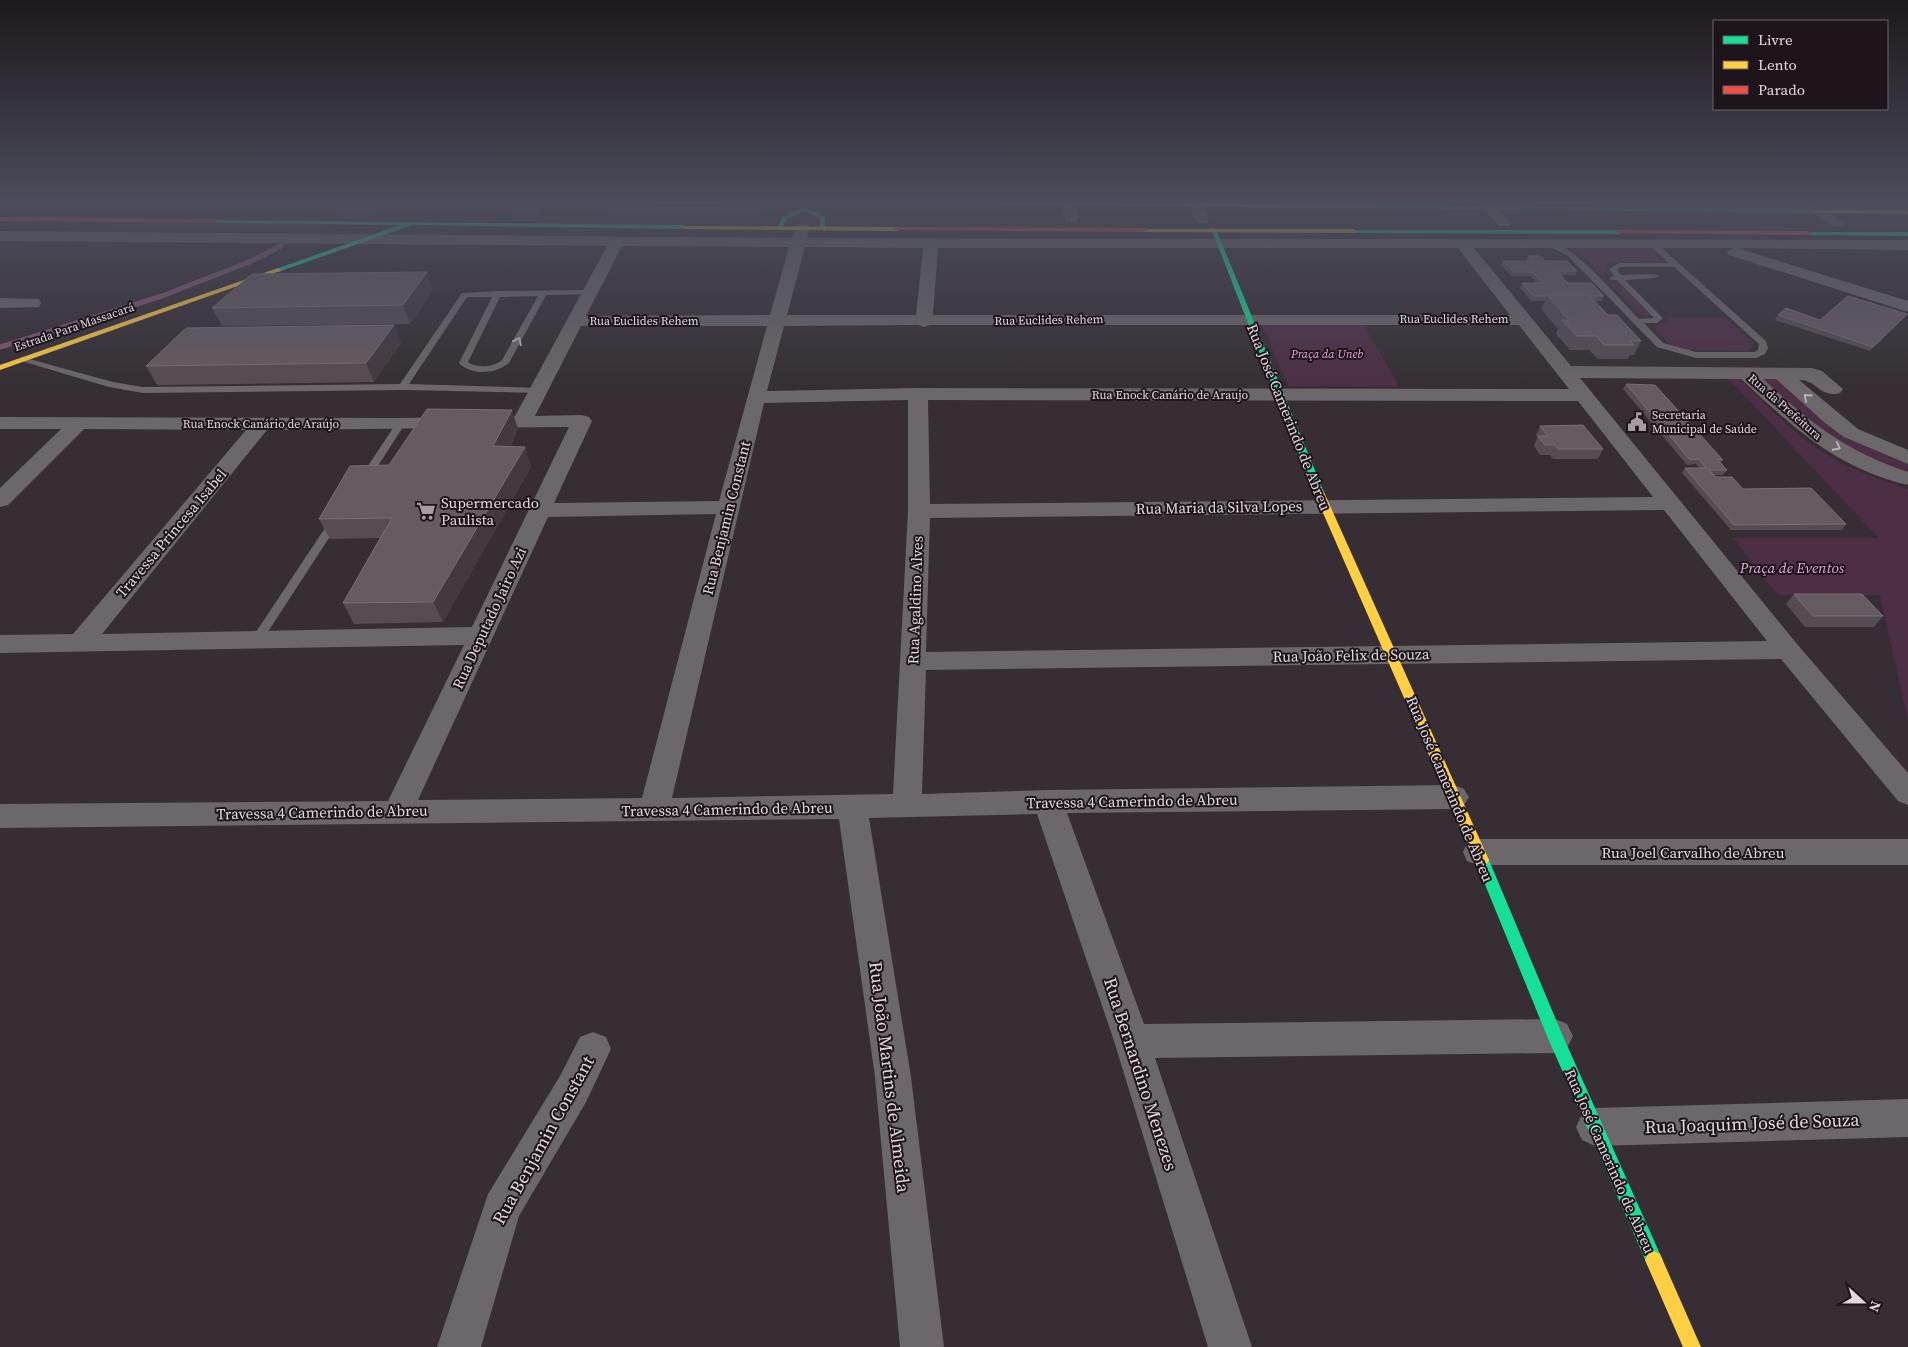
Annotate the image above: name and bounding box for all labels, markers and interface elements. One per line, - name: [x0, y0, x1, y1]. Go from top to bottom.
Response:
- legend: [1713, 20, 1888, 110]
- text: Livre: [1758, 29, 1793, 50]
- text: Lento: [1758, 54, 1797, 75]
- text: Parado: [1758, 79, 1805, 100]
- street label: Estrada Para Massacará: [12, 299, 137, 355]
- street label: Rua Euclides Rehem: [994, 311, 1104, 329]
- street label: Rua Euclides Rehem: [1399, 311, 1509, 327]
- street label: Rua Euclides Rehem: [589, 313, 699, 329]
- street label: Rua José Camerindo de Abreu: [1242, 320, 1336, 514]
- one-way arrow: [512, 338, 522, 347]
- park label: Praça da Uneb: [1290, 346, 1363, 362]
- street label: Rua da Prefeitura: [1745, 371, 1826, 444]
- street label: Rua Enock Canário de Araujo: [1092, 387, 1249, 403]
- one-way arrow: [1804, 394, 1813, 403]
- place label: Secretaria Municipal de Saúde: [1652, 407, 1757, 437]
- public building icon: Secretaria Municipal de Saúde: [1626, 411, 1648, 433]
- street label: Rua Enock Canário de Araújo: [183, 416, 340, 432]
- street label: Rua Benjamin Constant: [697, 439, 755, 597]
- one-way arrow: [1831, 441, 1840, 451]
- street label: Travessa Princesa Isabel: [111, 464, 232, 602]
- place label: Supermercado Paulista: [441, 492, 539, 530]
- street label: Rua Maria da Silva Lopes: [1136, 495, 1302, 519]
- supermarket icon: Supermercado Paulista: [415, 500, 437, 522]
- street label: Rua Agaldino Alves: [902, 535, 928, 665]
- street label: Rua Deputado Jairo Azi: [447, 544, 531, 692]
- park label: Praça de Eventos: [1739, 557, 1845, 578]
- street label: Rua João Felix de Souza: [1272, 643, 1430, 667]
- street label: Rua José Camerindo de Abreu: [1401, 693, 1499, 885]
- street label: Travessa 4 Camerindo de Abreu: [1026, 789, 1238, 813]
- street label: Travessa 4 Camerindo de Abreu: [621, 797, 833, 821]
- street label: Travessa 4 Camerindo de Abreu: [216, 800, 428, 824]
- street label: Rua Joel Carvalho de Abreu: [1601, 842, 1785, 863]
- street label: Rua João Martins de Almeida: [863, 960, 917, 1195]
- street label: Rua Bernardino Menezes: [1098, 974, 1184, 1174]
- street label: Rua Benjamin Constant: [486, 1051, 600, 1229]
- street label: Rua José Camerindo de Abreu: [1560, 1065, 1660, 1257]
- street label: Rua Joaquim José de Souza: [1644, 1107, 1861, 1139]
- north arrow: [1838, 1277, 1888, 1327]
- text: N: [1864, 1298, 1886, 1315]

